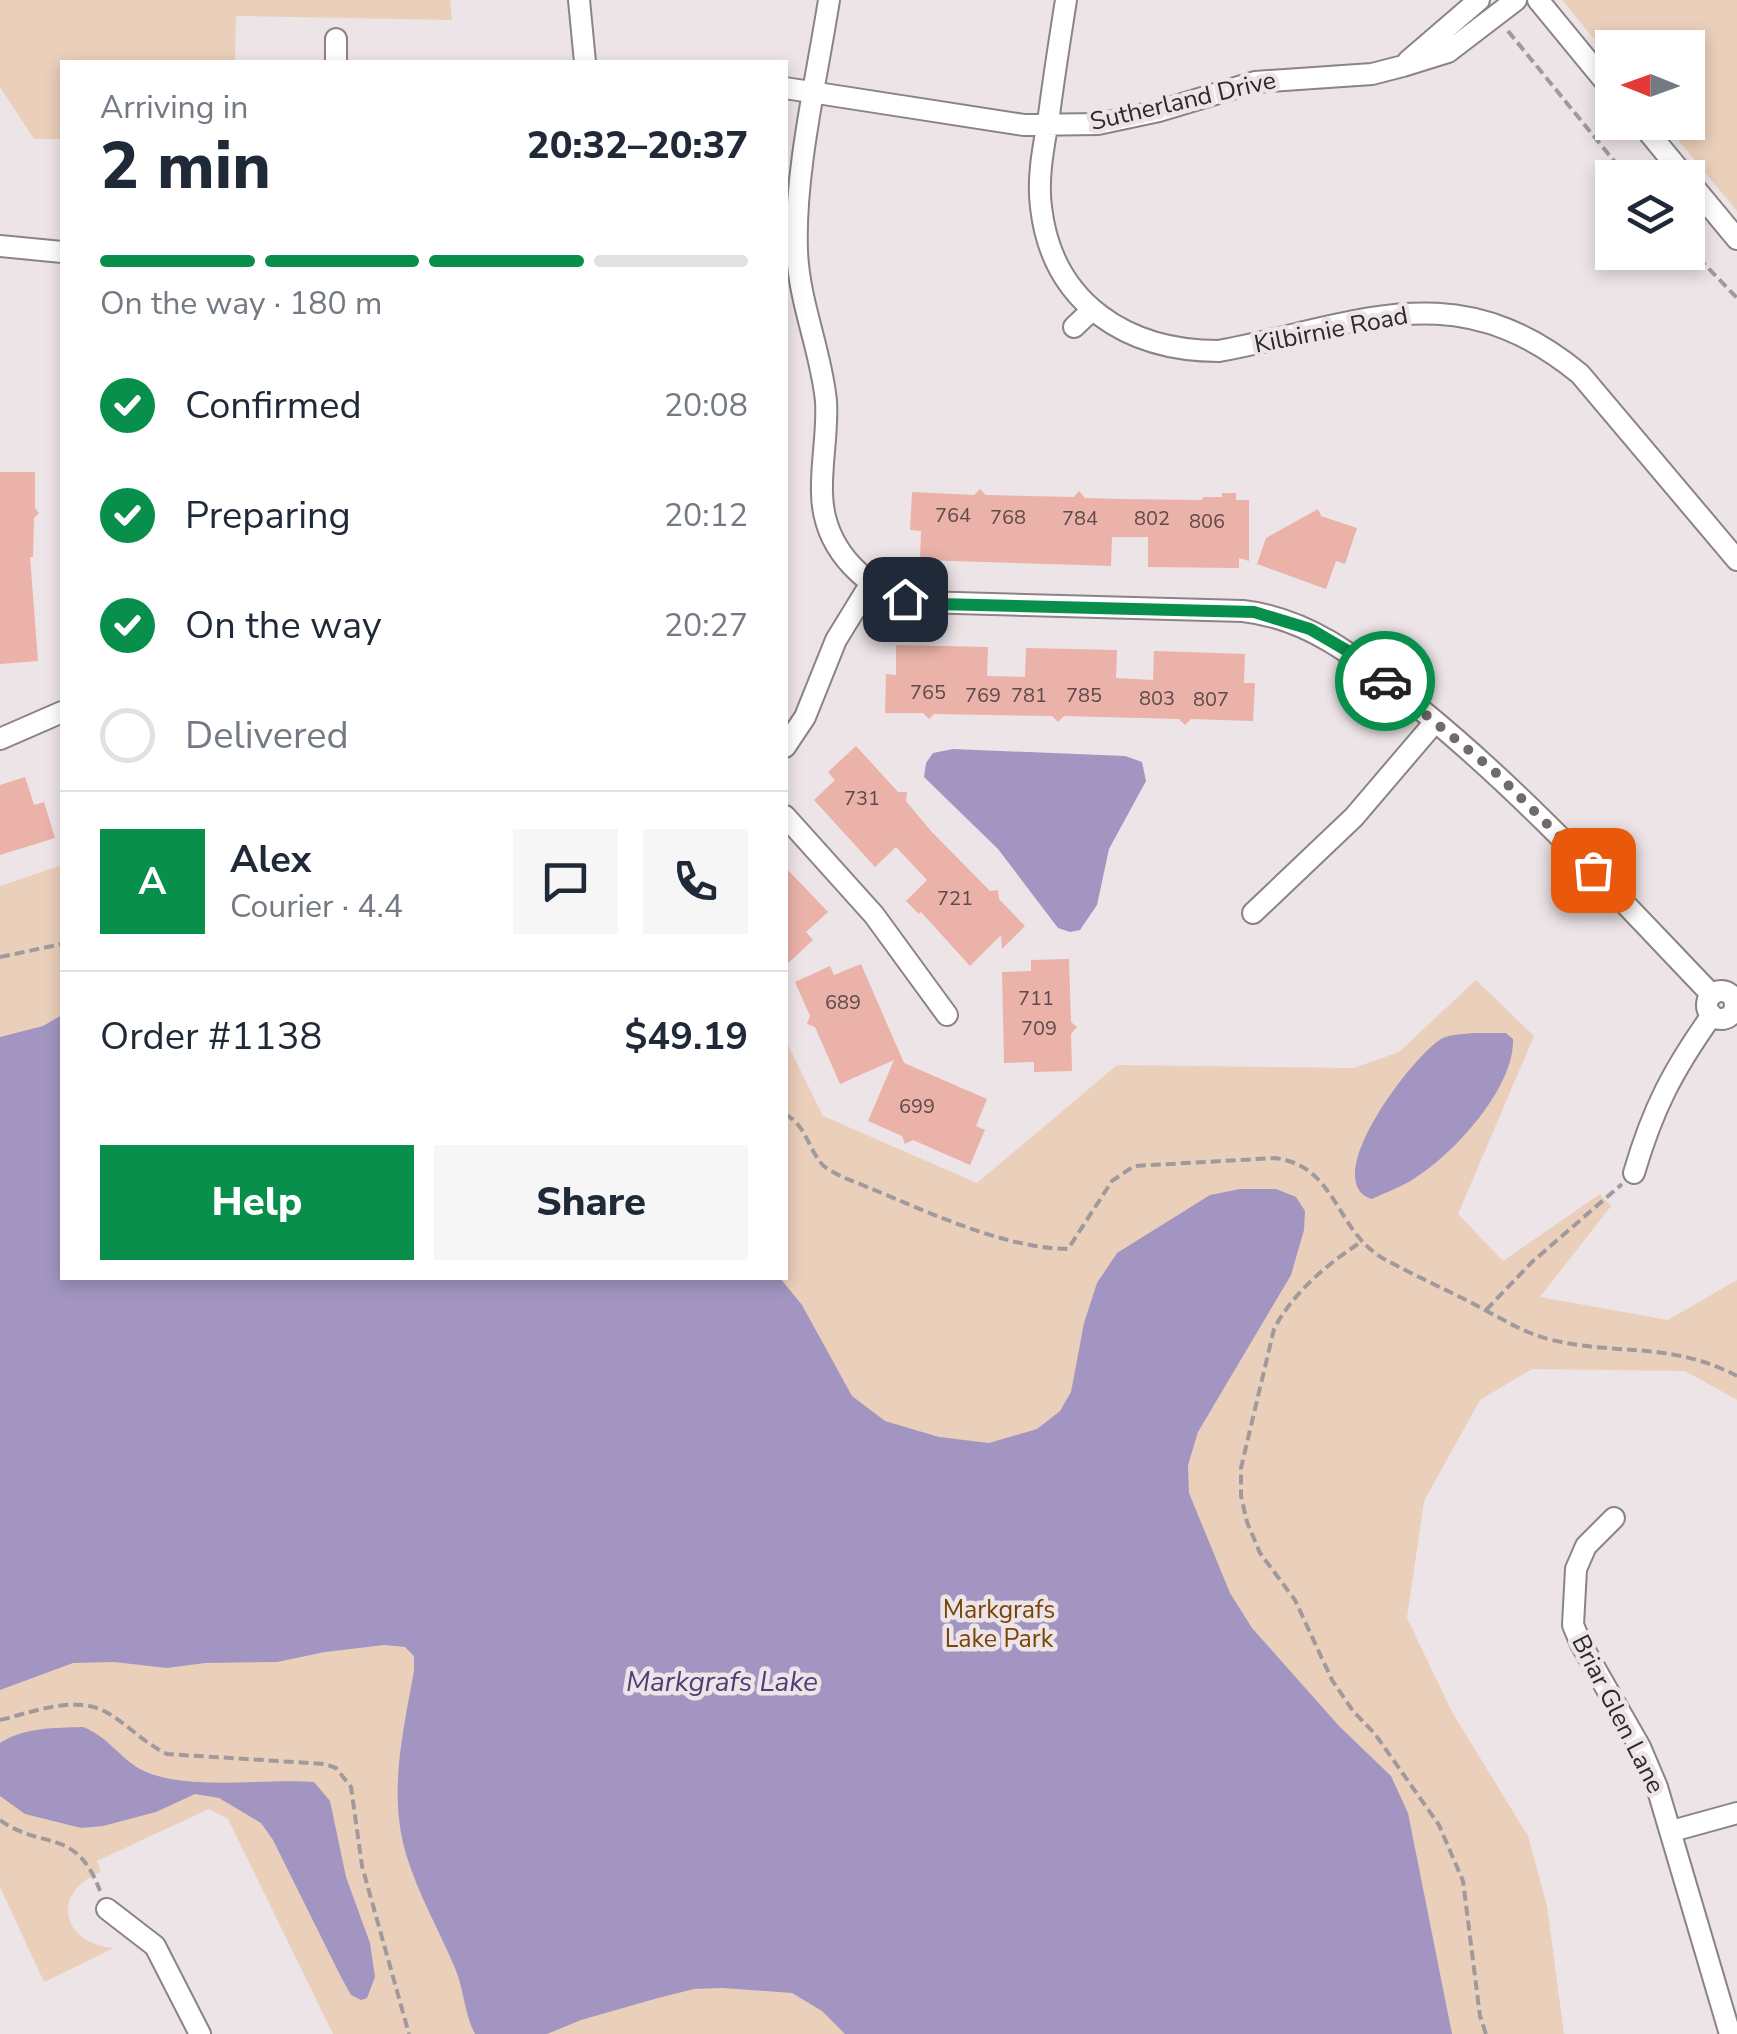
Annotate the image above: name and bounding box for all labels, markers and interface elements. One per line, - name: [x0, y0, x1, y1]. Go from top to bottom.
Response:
- north arrow: [1595, 30, 1705, 140]
- map controls: [1595, 30, 1705, 270]
- street label: Sutherland Drive: [1087, 63, 1279, 139]
- text: Arriving in: [100, 86, 248, 129]
- text: 20:32–20:37: [527, 120, 748, 171]
- text: 2 min: [100, 122, 271, 211]
- button: layers: [1595, 160, 1705, 270]
- text: On the way · 180 m: [100, 282, 382, 325]
- street label: Kilbirnie Road: [1251, 298, 1411, 362]
- icon: check: [100, 378, 155, 433]
- text: Confirmed: [185, 380, 362, 431]
- text: 20:08: [664, 384, 748, 427]
- icon: check: [100, 488, 155, 543]
- text: Preparing: [185, 490, 351, 541]
- text: 20:12: [664, 494, 748, 537]
- house number: 764: [935, 502, 971, 529]
- house number: 768: [990, 504, 1026, 531]
- house number: 784: [1062, 505, 1098, 532]
- house number: 802: [1134, 505, 1170, 532]
- house number: 806: [1189, 508, 1225, 535]
- pin: [863, 557, 948, 642]
- icon: home: [878, 572, 933, 627]
- icon: check: [100, 598, 155, 653]
- text: On the way: [185, 600, 381, 651]
- text: 20:27: [664, 604, 748, 647]
- courier: [1335, 631, 1435, 731]
- icon: car: [1358, 654, 1413, 709]
- house number: 765: [910, 679, 946, 706]
- house number: 769: [965, 682, 1001, 709]
- house number: 781: [1011, 682, 1047, 709]
- house number: 785: [1066, 682, 1102, 709]
- house number: 803: [1139, 685, 1175, 712]
- house number: 807: [1193, 686, 1229, 713]
- text: Delivered: [185, 710, 349, 761]
- house number: 731: [844, 785, 880, 812]
- pin: [1551, 828, 1636, 913]
- button: chat: [513, 829, 618, 934]
- button: phone: [643, 829, 748, 934]
- text: Alex: [230, 834, 311, 885]
- icon: bag: [1566, 843, 1621, 898]
- text: A: [138, 856, 167, 907]
- text: Courier · 4.4: [230, 885, 403, 928]
- house number: 721: [937, 885, 973, 912]
- house number: 711: [1018, 985, 1054, 1012]
- house number: 689: [825, 989, 861, 1016]
- text: Order #1138: [100, 1011, 322, 1062]
- text: $49.19: [625, 1011, 748, 1062]
- house number: 709: [1021, 1015, 1057, 1042]
- house number: 699: [899, 1093, 935, 1120]
- button: Help: [100, 1145, 414, 1260]
- button: Share: [434, 1145, 748, 1260]
- park label: Markgrafs Lake Park: [943, 1593, 1055, 1656]
- street label: Briar Glen Lane: [1563, 1629, 1673, 1799]
- water label: Markgrafs Lake: [626, 1663, 818, 1701]

